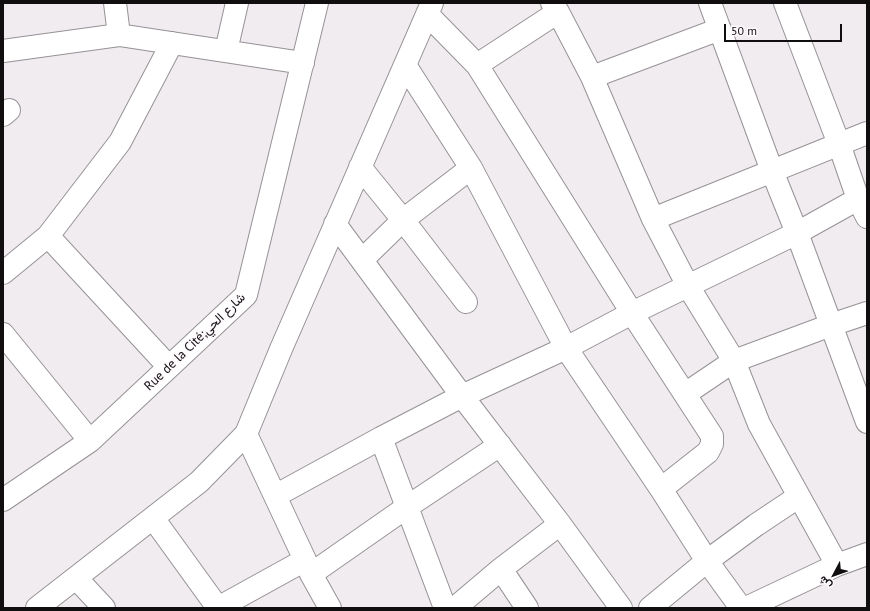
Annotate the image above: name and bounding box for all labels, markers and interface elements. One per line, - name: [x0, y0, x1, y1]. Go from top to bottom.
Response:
- scale bar: [726, 16, 844, 42]
- text: 50 m: [731, 23, 757, 38]
- street label: Rue de la Cité;شارع الحي: [141, 290, 249, 394]
- north arrow: [814, 555, 854, 595]
- text: ش: [815, 573, 835, 592]

